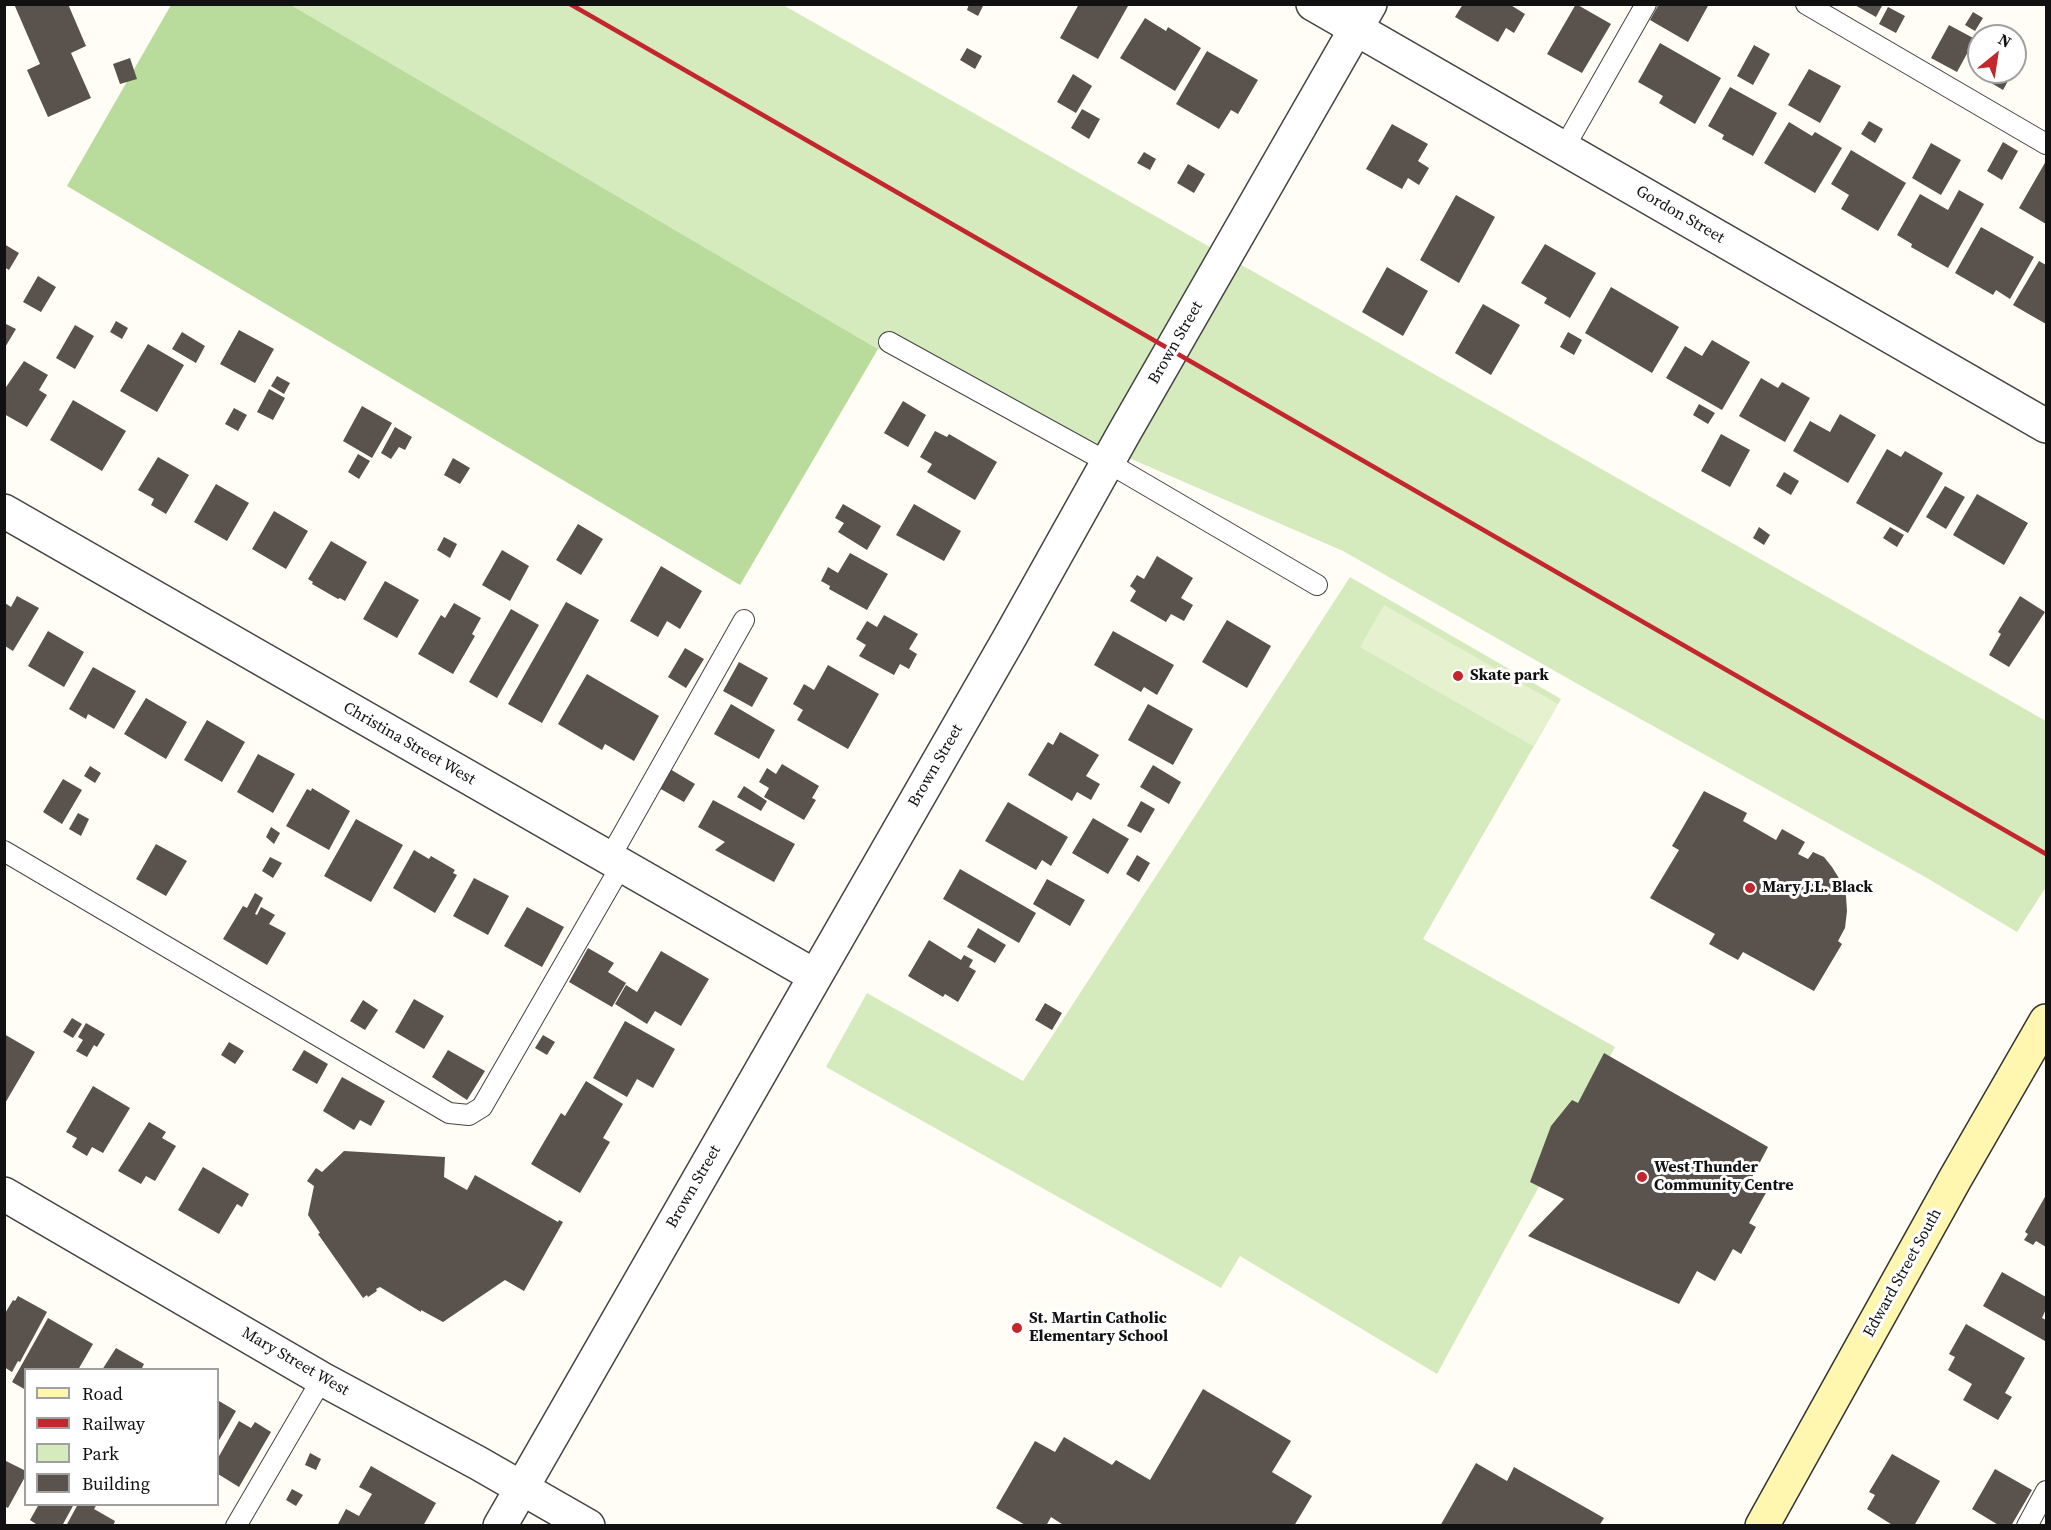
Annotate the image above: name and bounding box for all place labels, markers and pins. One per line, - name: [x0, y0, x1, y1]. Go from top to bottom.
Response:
- place label: Skate park: [1470, 666, 1549, 686]
- marker: Skate park: [1451, 669, 1465, 683]
- place label: Mary J.L. Black: [1762, 878, 1873, 898]
- marker: Mary J.L. Black: [1743, 881, 1757, 895]
- place label: West Thunder Community Centre: [1654, 1158, 1794, 1196]
- marker: West Thunder Community Centre: [1635, 1170, 1649, 1184]
- place label: St. Martin Catholic Elementary School: [1029, 1309, 1168, 1347]
- marker: St. Martin Catholic Elementary School: [1010, 1321, 1024, 1335]

